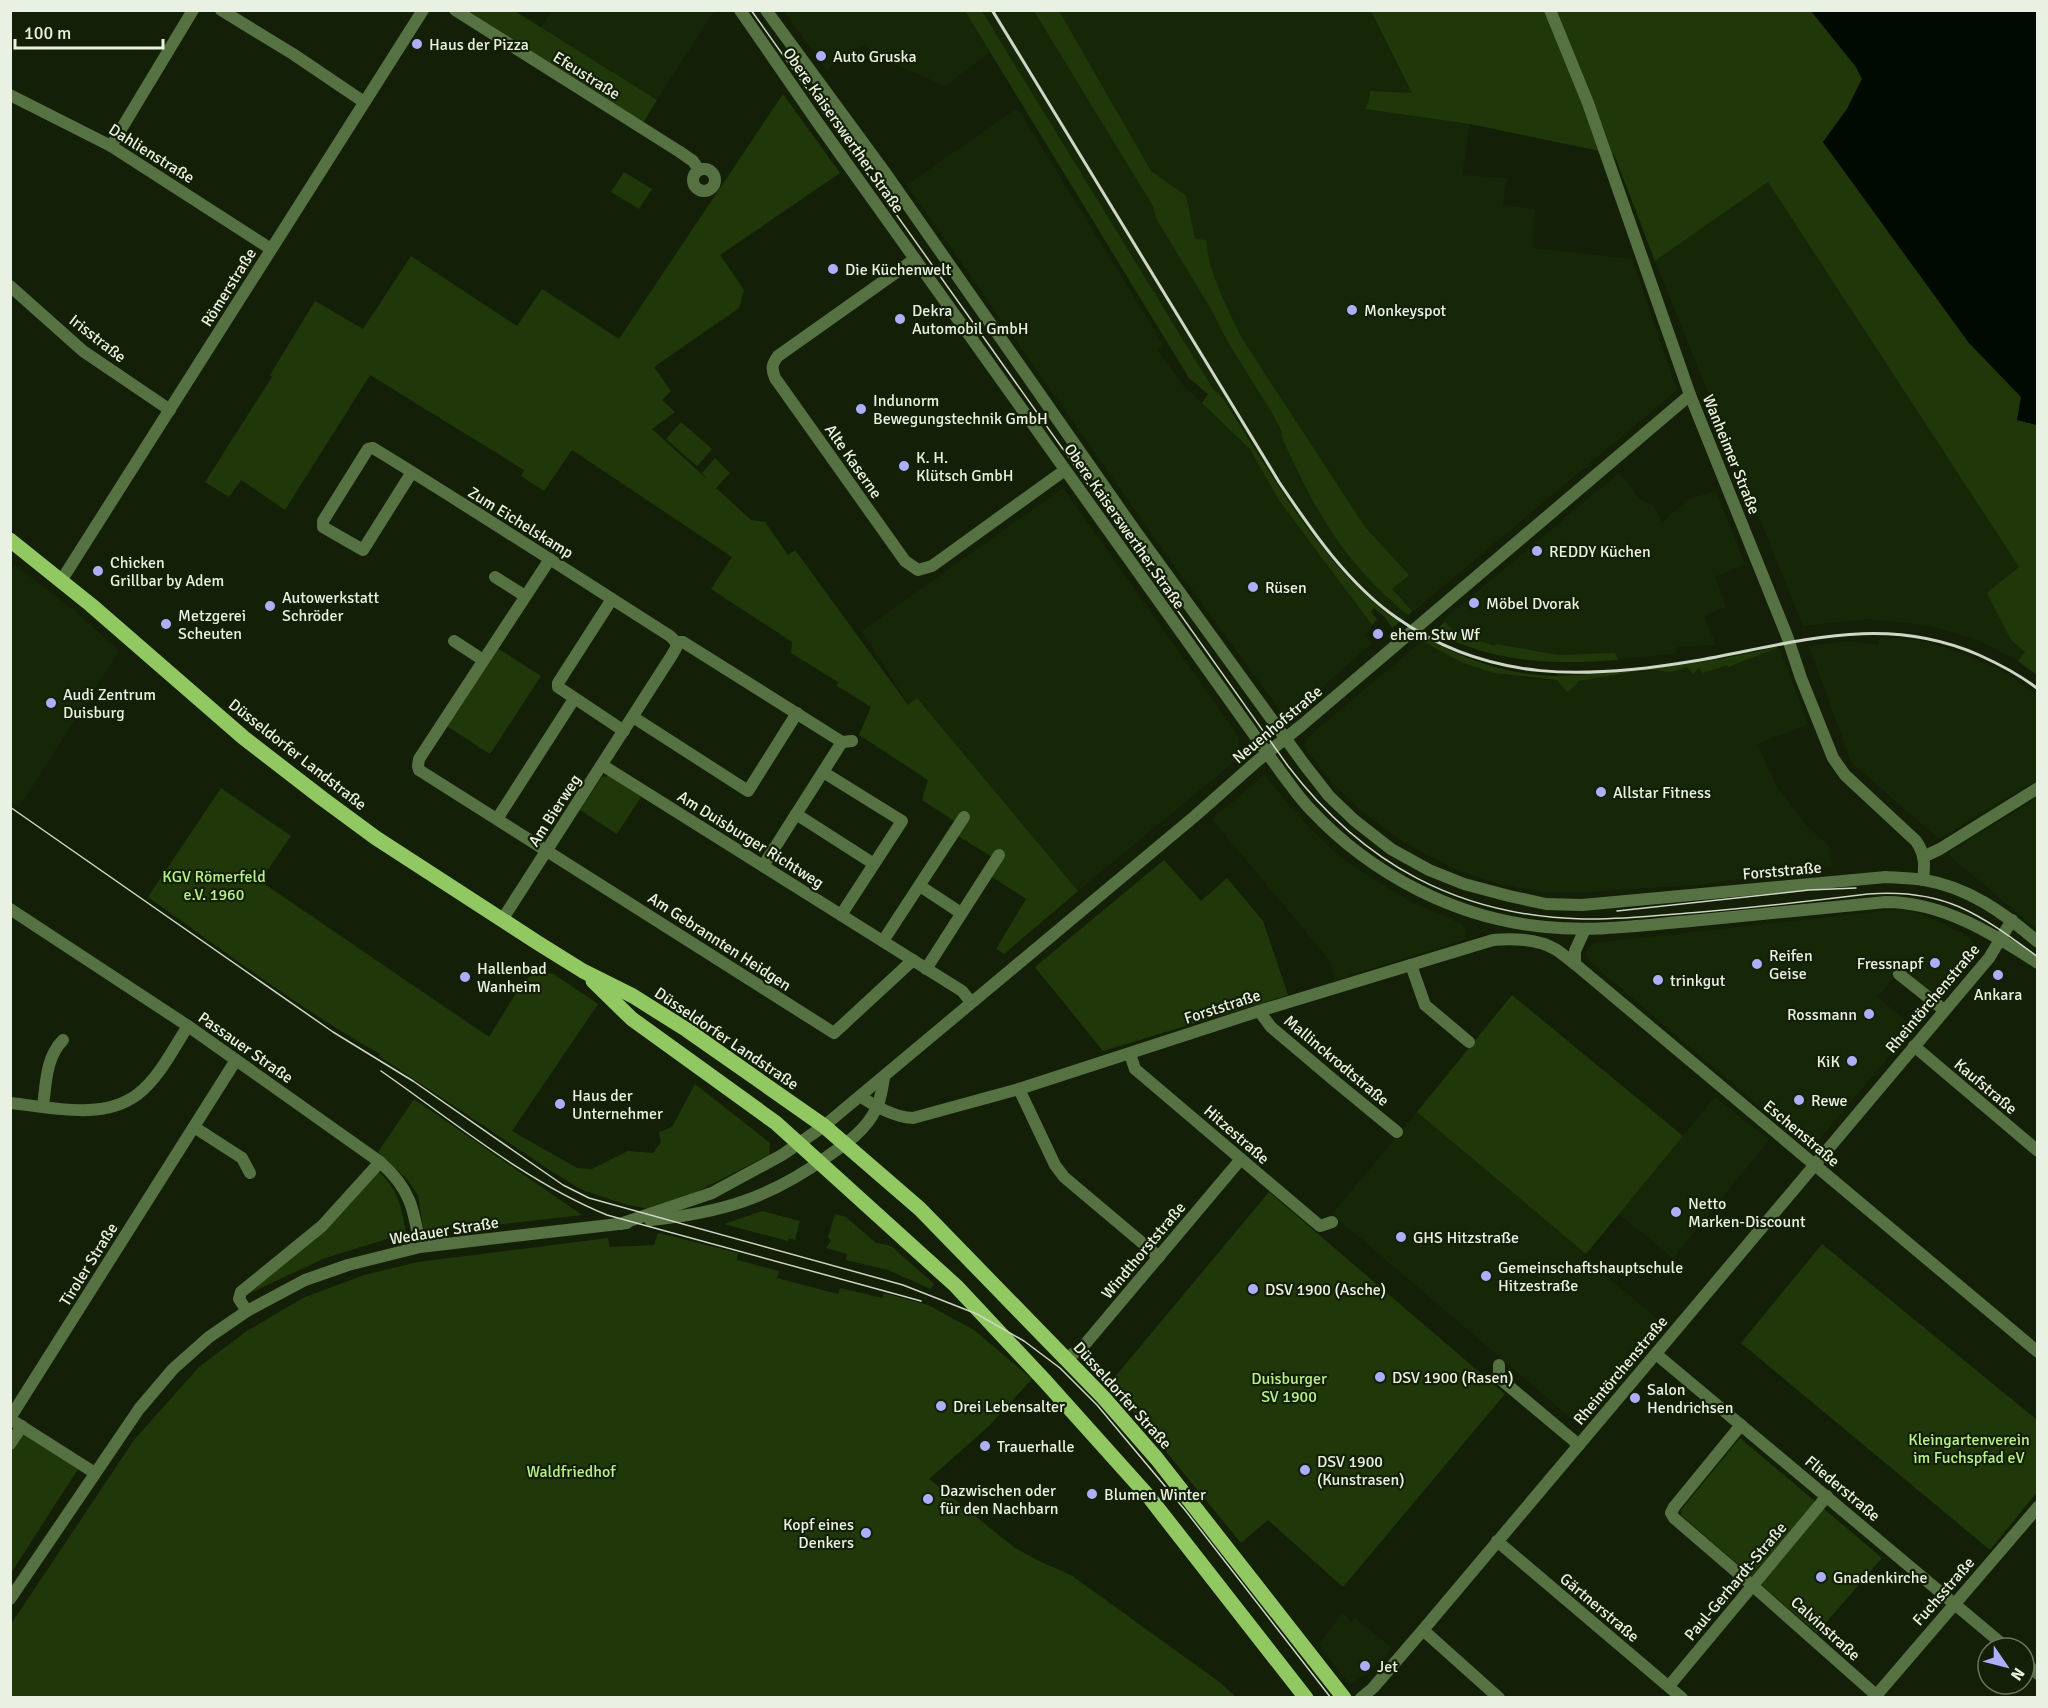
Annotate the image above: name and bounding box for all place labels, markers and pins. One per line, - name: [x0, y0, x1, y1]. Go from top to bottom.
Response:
- place label: Haus der Pizza: [429, 35, 529, 55]
- marker: Haus der Pizza: [410, 37, 424, 51]
- place label: Auto Gruska: [833, 47, 917, 67]
- marker: Auto Gruska: [814, 49, 828, 63]
- place label: Die Küchenwelt: [845, 260, 952, 280]
- marker: Die Küchenwelt: [826, 262, 840, 276]
- place label: Dekra Automobil GmbH: [912, 301, 1028, 339]
- place label: Monkeyspot: [1364, 301, 1447, 321]
- marker: Monkeyspot: [1345, 303, 1359, 317]
- marker: Dekra Automobil GmbH: [893, 312, 907, 326]
- place label: Indunorm Bewegungstechnik GmbH: [873, 391, 1048, 429]
- marker: Indunorm Bewegungstechnik GmbH: [854, 402, 868, 416]
- place label: K. H. Klütsch GmbH: [916, 448, 1013, 486]
- marker: K. H. Klütsch GmbH: [897, 459, 911, 473]
- place label: REDDY Küchen: [1549, 542, 1651, 562]
- marker: REDDY Küchen: [1530, 544, 1544, 558]
- place label: Chicken Grillbar by Adem: [110, 553, 224, 591]
- marker: Chicken Grillbar by Adem: [91, 564, 105, 578]
- place label: Rüsen: [1265, 578, 1307, 598]
- marker: Rüsen: [1246, 580, 1260, 594]
- place label: Autowerkstatt Schröder: [282, 588, 379, 626]
- place label: Möbel Dvorak: [1486, 594, 1580, 614]
- marker: Möbel Dvorak: [1467, 596, 1481, 610]
- marker: Autowerkstatt Schröder: [263, 599, 277, 613]
- place label: Metzgerei Scheuten: [178, 606, 246, 644]
- marker: Metzgerei Scheuten: [159, 617, 173, 631]
- place label: ehem Stw Wf: [1390, 625, 1480, 645]
- marker: ehem Stw Wf: [1371, 627, 1385, 641]
- place label: Audi Zentrum Duisburg: [63, 685, 156, 723]
- marker: Audi Zentrum Duisburg: [44, 696, 58, 710]
- place label: Allstar Fitness: [1613, 783, 1711, 803]
- marker: Allstar Fitness: [1594, 785, 1608, 799]
- place label: Reifen Geise: [1769, 946, 1813, 984]
- place label: Fressnapf: [1857, 954, 1924, 974]
- marker: Fressnapf: [1928, 956, 1942, 970]
- marker: Reifen Geise: [1750, 957, 1764, 971]
- place label: Hallenbad Wanheim: [477, 959, 547, 997]
- marker: Ankara: [1991, 968, 2005, 982]
- marker: Hallenbad Wanheim: [458, 970, 472, 984]
- place label: trinkgut: [1670, 971, 1726, 991]
- marker: trinkgut: [1651, 973, 1665, 987]
- place label: Ankara: [1974, 985, 2022, 1005]
- place label: Rossmann: [1787, 1005, 1857, 1025]
- marker: Rossmann: [1862, 1007, 1876, 1021]
- place label: KiK: [1817, 1052, 1840, 1072]
- marker: KiK: [1845, 1054, 1859, 1068]
- place label: Haus der Unternehmer: [572, 1086, 663, 1124]
- place label: Rewe: [1811, 1091, 1848, 1111]
- marker: Rewe: [1792, 1093, 1806, 1107]
- marker: Haus der Unternehmer: [553, 1097, 567, 1111]
- place label: Netto Marken-Discount: [1688, 1194, 1806, 1232]
- marker: Netto Marken-Discount: [1669, 1205, 1683, 1219]
- place label: GHS Hitzstraße: [1413, 1228, 1519, 1248]
- marker: GHS Hitzstraße: [1394, 1230, 1408, 1244]
- place label: Gemeinschaftshauptschule Hitzestraße: [1498, 1258, 1683, 1296]
- marker: Gemeinschaftshauptschule Hitzestraße: [1479, 1269, 1493, 1283]
- place label: DSV 1900 (Asche): [1265, 1280, 1386, 1300]
- marker: DSV 1900 (Asche): [1246, 1282, 1260, 1296]
- place label: DSV 1900 (Rasen): [1392, 1368, 1513, 1388]
- marker: DSV 1900 (Rasen): [1373, 1370, 1387, 1384]
- place label: Salon Hendrichsen: [1647, 1380, 1734, 1418]
- marker: Salon Hendrichsen: [1628, 1391, 1642, 1405]
- place label: Drei Lebensalter: [953, 1397, 1065, 1417]
- marker: Drei Lebensalter: [934, 1399, 948, 1413]
- place label: Trauerhalle: [997, 1437, 1074, 1457]
- marker: Trauerhalle: [978, 1439, 992, 1453]
- place label: DSV 1900 (Kunstrasen): [1317, 1452, 1405, 1490]
- marker: DSV 1900 (Kunstrasen): [1298, 1463, 1312, 1477]
- place label: Dazwischen oder für den Nachbarn: [940, 1481, 1059, 1519]
- place label: Blumen Winter: [1104, 1485, 1206, 1505]
- marker: Blumen Winter: [1085, 1487, 1099, 1501]
- marker: Dazwischen oder für den Nachbarn: [921, 1492, 935, 1506]
- place label: Kopf eines Denkers: [783, 1515, 854, 1553]
- marker: Kopf eines Denkers: [859, 1526, 873, 1540]
- place label: Gnadenkirche: [1833, 1568, 1927, 1588]
- marker: Gnadenkirche: [1814, 1570, 1828, 1584]
- place label: Jet: [1377, 1657, 1398, 1677]
- marker: Jet: [1358, 1659, 1372, 1673]

